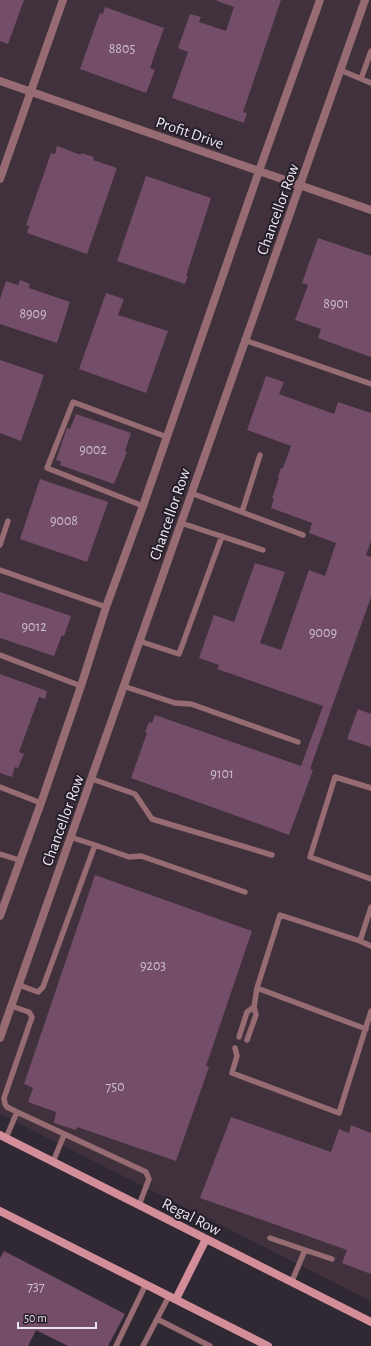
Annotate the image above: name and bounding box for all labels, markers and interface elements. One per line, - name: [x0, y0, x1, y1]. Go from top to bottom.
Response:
- house number: 8805: [109, 42, 135, 56]
- street label: Profit Drive: [154, 114, 226, 152]
- street label: Chancellor Row: [254, 161, 302, 257]
- house number: 8901: [323, 297, 349, 311]
- house number: 8909: [19, 307, 47, 321]
- house number: 9002: [79, 443, 107, 457]
- street label: Chancellor Row: [147, 466, 193, 562]
- house number: 9008: [50, 514, 78, 528]
- house number: 9012: [21, 620, 47, 634]
- house number: 9009: [309, 626, 337, 640]
- house number: 9101: [210, 767, 234, 781]
- street label: Chancellor Row: [39, 772, 87, 868]
- house number: 9203: [140, 959, 166, 973]
- house number: 750: [105, 1080, 125, 1094]
- street label: Regal Row: [159, 1195, 224, 1239]
- house number: 737: [27, 1280, 45, 1294]
- scale bar: [18, 1304, 96, 1330]
- text: 50 m: [24, 1312, 47, 1324]

